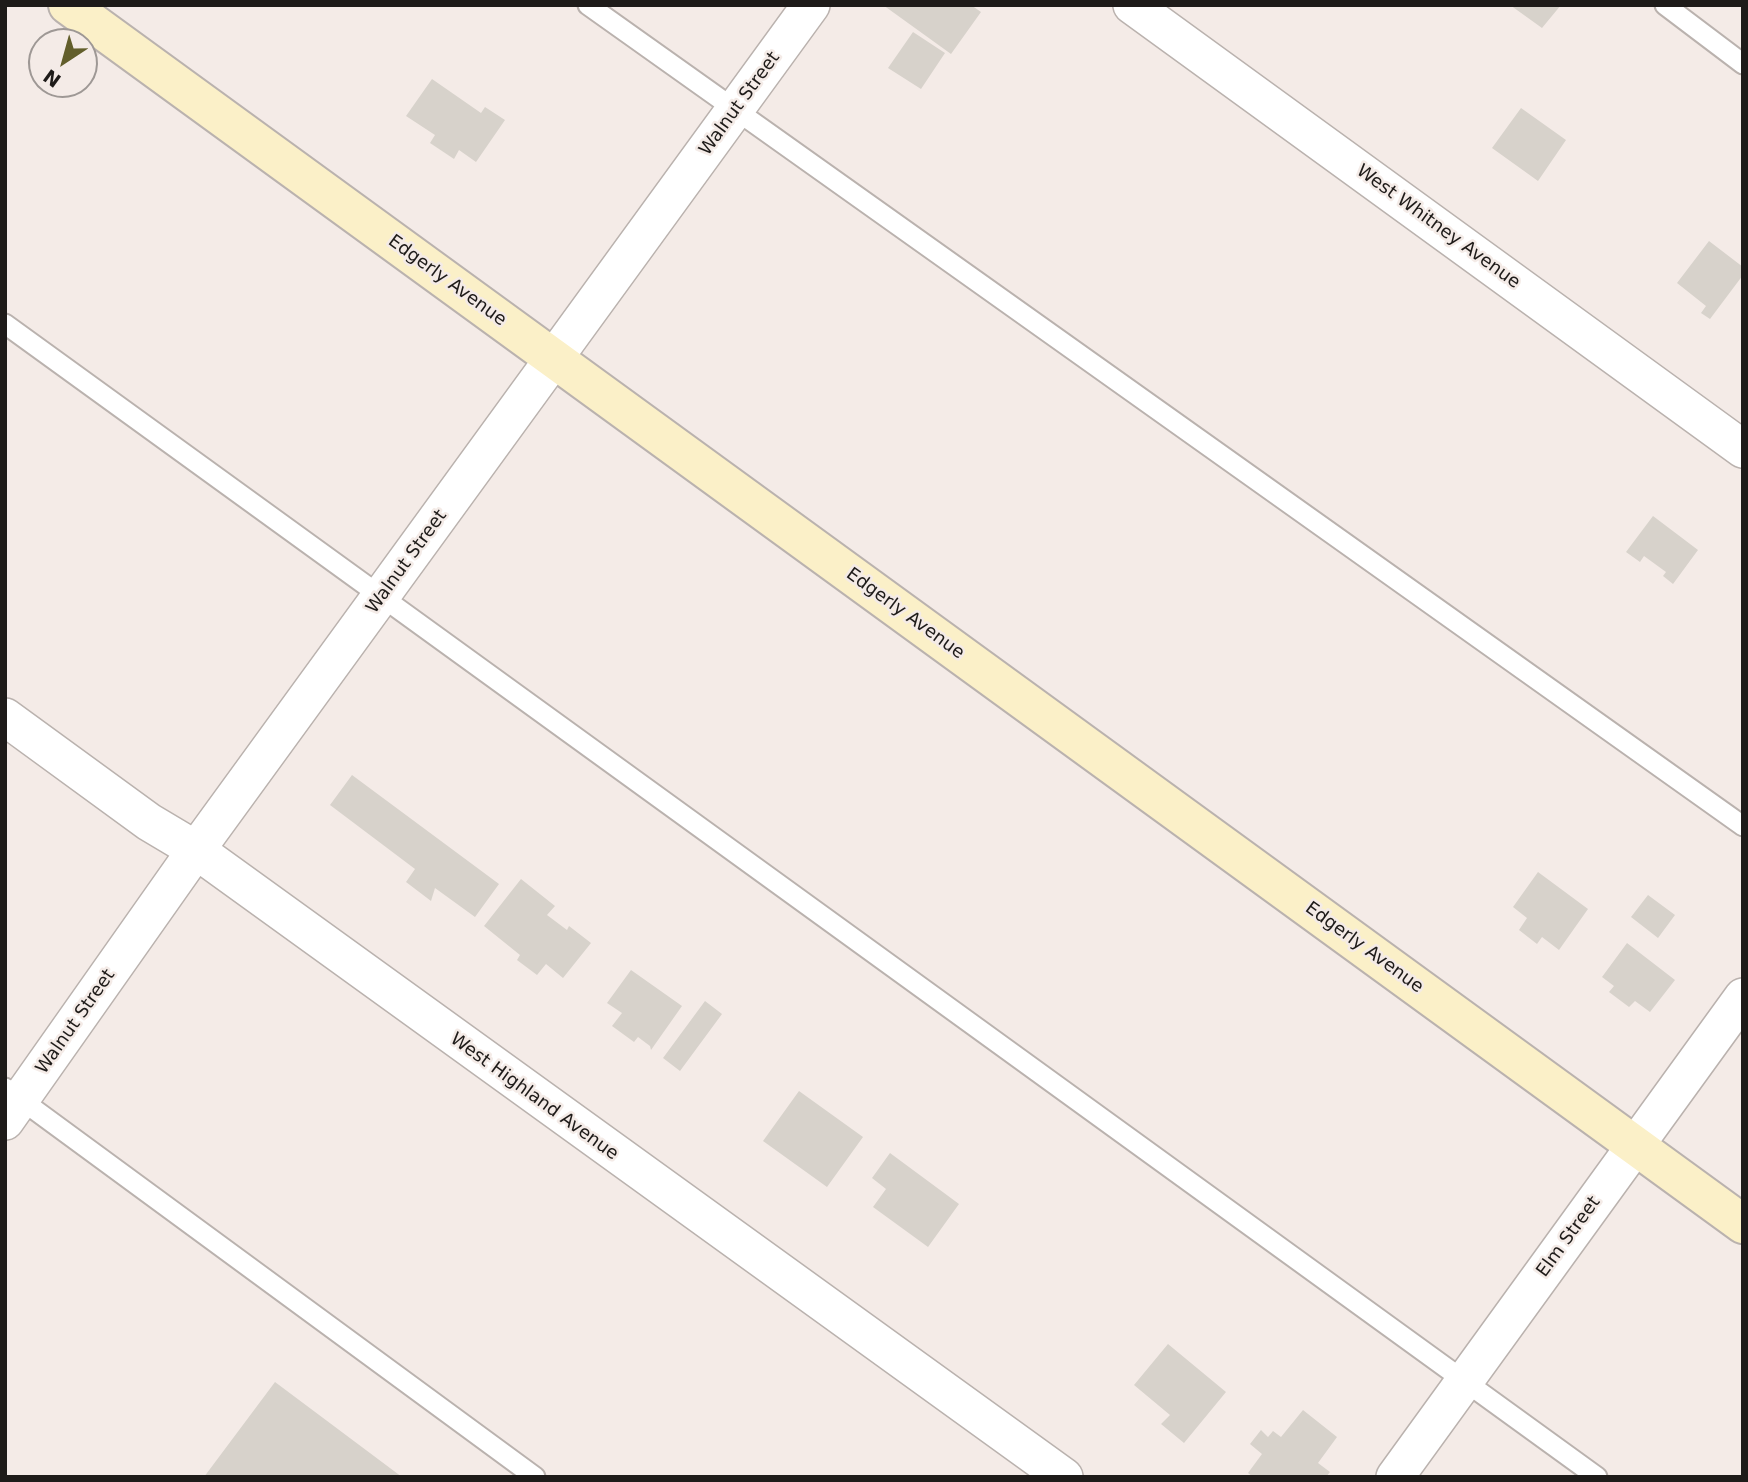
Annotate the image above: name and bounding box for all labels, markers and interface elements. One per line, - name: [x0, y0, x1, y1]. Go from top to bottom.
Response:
- north arrow: [28, 28, 98, 98]
- street label: Walnut Street: [695, 48, 785, 160]
- text: N: [39, 65, 65, 92]
- street label: West Whitney Avenue: [1352, 160, 1524, 294]
- street label: Edgerly Avenue: [384, 231, 510, 331]
- street label: Walnut Street: [362, 506, 452, 618]
- street label: Edgerly Avenue: [842, 564, 968, 664]
- street label: Edgerly Avenue: [1301, 898, 1427, 998]
- street label: Walnut Street: [32, 965, 120, 1079]
- street label: West Highland Avenue: [446, 1029, 622, 1165]
- street label: Elm Street: [1533, 1192, 1605, 1282]

